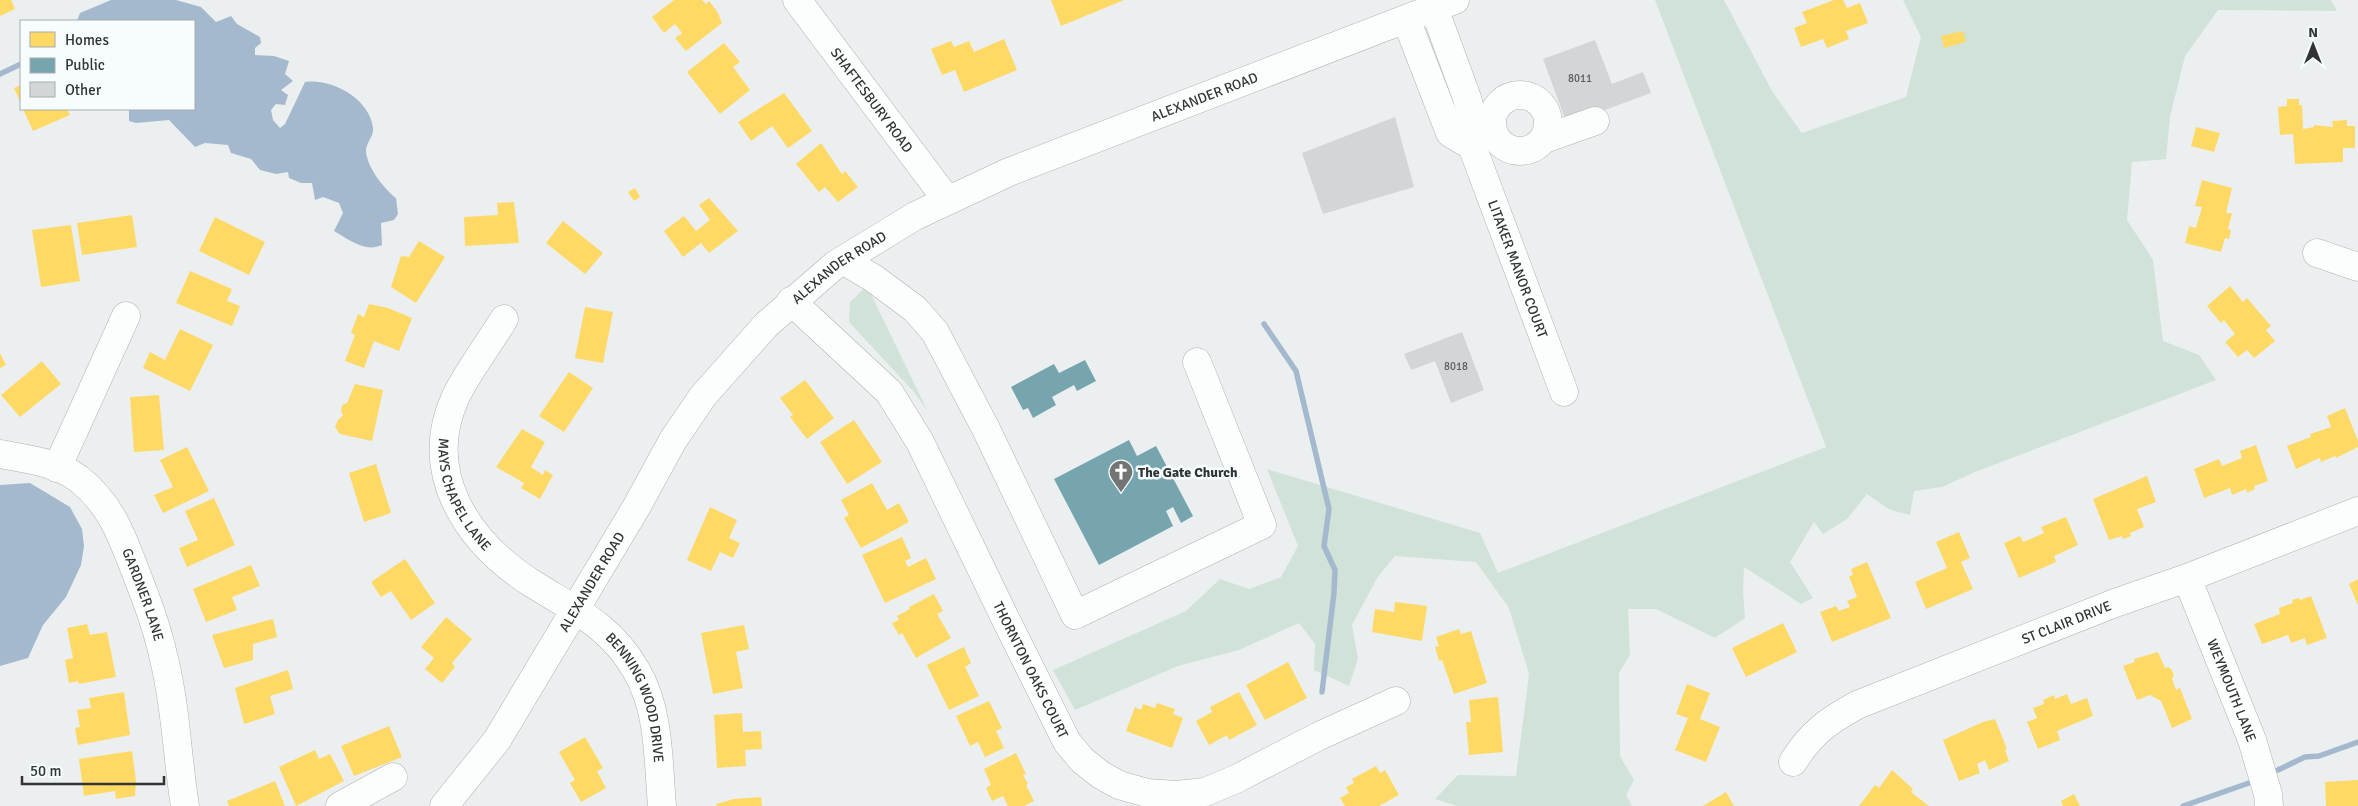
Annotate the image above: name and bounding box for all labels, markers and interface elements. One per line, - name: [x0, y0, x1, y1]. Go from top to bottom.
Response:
- legend: [20, 20, 195, 110]
- north arrow: [2288, 20, 2338, 70]
- text: N: [2308, 24, 2318, 41]
- text: Homes: [65, 31, 109, 49]
- street label: SHAFTESBURY ROAD: [827, 44, 917, 156]
- text: Public: [65, 56, 105, 74]
- street label: ALEXANDER ROAD: [1148, 68, 1260, 125]
- house number: 8011: [1568, 72, 1592, 85]
- text: Other: [65, 81, 102, 99]
- street label: LITAKER MANOR COURT: [1484, 198, 1551, 340]
- street label: ALEXANDER ROAD: [788, 227, 889, 307]
- house number: 8018: [1444, 360, 1468, 373]
- street label: MAYS CHAPEL LANE: [435, 438, 495, 554]
- church icon: The Gate Church: [1108, 459, 1134, 493]
- place label: The Gate Church: [1138, 464, 1238, 481]
- street label: ALEXANDER ROAD: [555, 529, 628, 635]
- street label: GARDNER LANE: [119, 546, 168, 643]
- street label: ST CLAIR DRIVE: [2019, 597, 2114, 648]
- street label: THORNTON OAKS COURT: [990, 599, 1072, 741]
- street label: BENNING WOOD DRIVE: [602, 629, 668, 763]
- street label: WEYMOUTH LANE: [2204, 637, 2260, 744]
- scale bar: [22, 754, 165, 786]
- text: 50 m: [30, 762, 61, 780]

